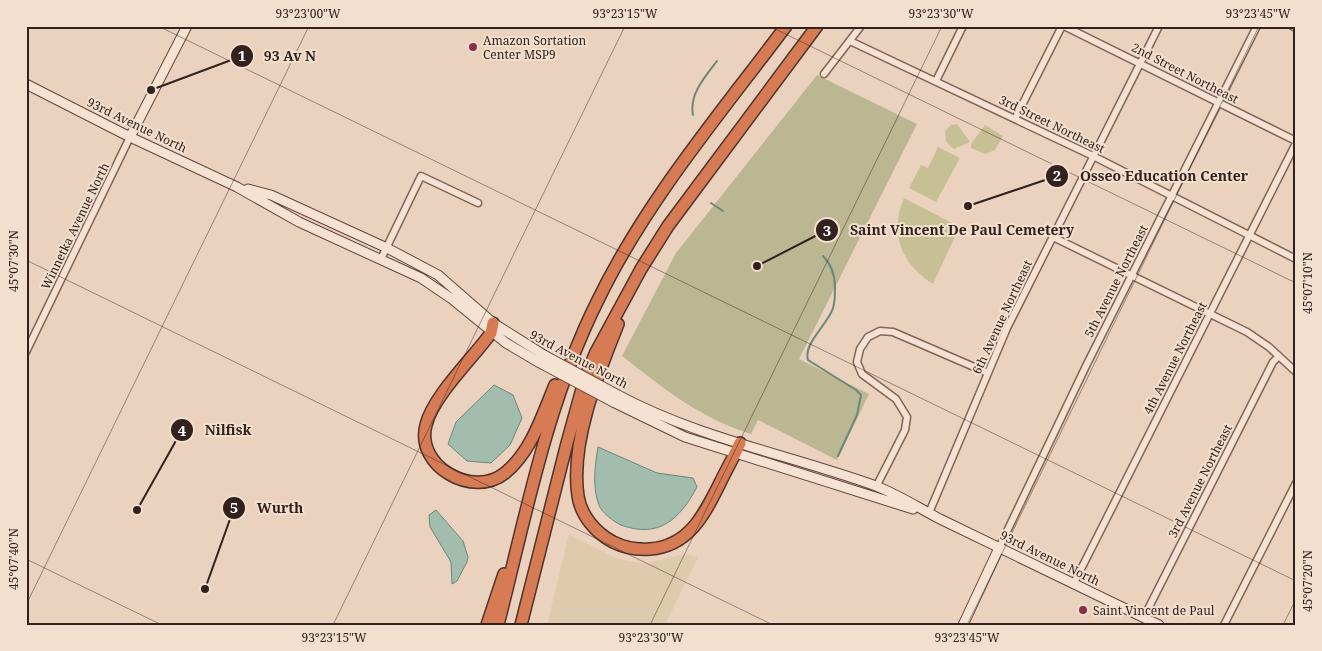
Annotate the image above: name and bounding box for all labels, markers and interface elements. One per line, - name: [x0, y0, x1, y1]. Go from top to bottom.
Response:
- text: 93°23'00"W: [275, 5, 341, 22]
- text: 93°23'15"W: [592, 5, 658, 22]
- text: 93°23'30"W: [908, 5, 974, 22]
- text: 93°23'45"W: [1225, 5, 1291, 22]
- place label: Amazon Sortation Center MSP9: [483, 32, 587, 63]
- street label: 2nd Street Northeast: [1129, 39, 1241, 107]
- marker: Amazon Sortation Center MSP9: [467, 41, 479, 53]
- callout: 93 Av N: [229, 42, 327, 71]
- text: 1: [238, 45, 246, 65]
- text: 93 Av N: [264, 46, 316, 65]
- street label: 3rd Street Northeast: [996, 91, 1108, 157]
- street label: 93rd Avenue North: [84, 93, 190, 157]
- street label: Winnetka Avenue North: [37, 159, 113, 292]
- callout: Osseo Education Center: [1045, 162, 1258, 191]
- text: 2: [1053, 165, 1061, 185]
- text: Osseo Education Center: [1080, 166, 1249, 185]
- callout: Saint Vincent De Paul Cemetery: [814, 216, 1084, 245]
- text: 3: [823, 220, 831, 240]
- text: Saint Vincent De Paul Cemetery: [850, 220, 1075, 239]
- street label: 5th Avenue Northeast: [1080, 222, 1152, 340]
- text: 45°07'30"N: [5, 230, 22, 292]
- text: 45°07'10"N: [1299, 252, 1316, 314]
- street label: 6th Avenue Northeast: [968, 257, 1036, 377]
- street label: 4th Avenue Northeast: [1139, 299, 1211, 417]
- street label: 93rd Avenue North: [527, 326, 632, 392]
- callout: Nilfisk: [170, 416, 261, 445]
- text: 4: [178, 420, 187, 440]
- text: Nilfisk: [205, 420, 251, 439]
- street label: 3rd Avenue Northeast: [1164, 421, 1236, 541]
- callout: Wurth: [222, 494, 313, 523]
- text: 5: [230, 497, 238, 517]
- text: Wurth: [257, 498, 303, 517]
- street label: 93rd Avenue North: [997, 526, 1103, 590]
- text: 45°07'40"N: [5, 528, 22, 590]
- text: 45°07'20"N: [1299, 550, 1316, 612]
- place label: Saint Vincent de Paul: [1093, 602, 1215, 619]
- marker: Saint Vincent de Paul: [1077, 604, 1089, 616]
- text: 93°23'15"W: [301, 629, 367, 646]
- text: 93°23'30"W: [618, 629, 684, 646]
- text: 93°23'45"W: [934, 629, 1000, 646]

